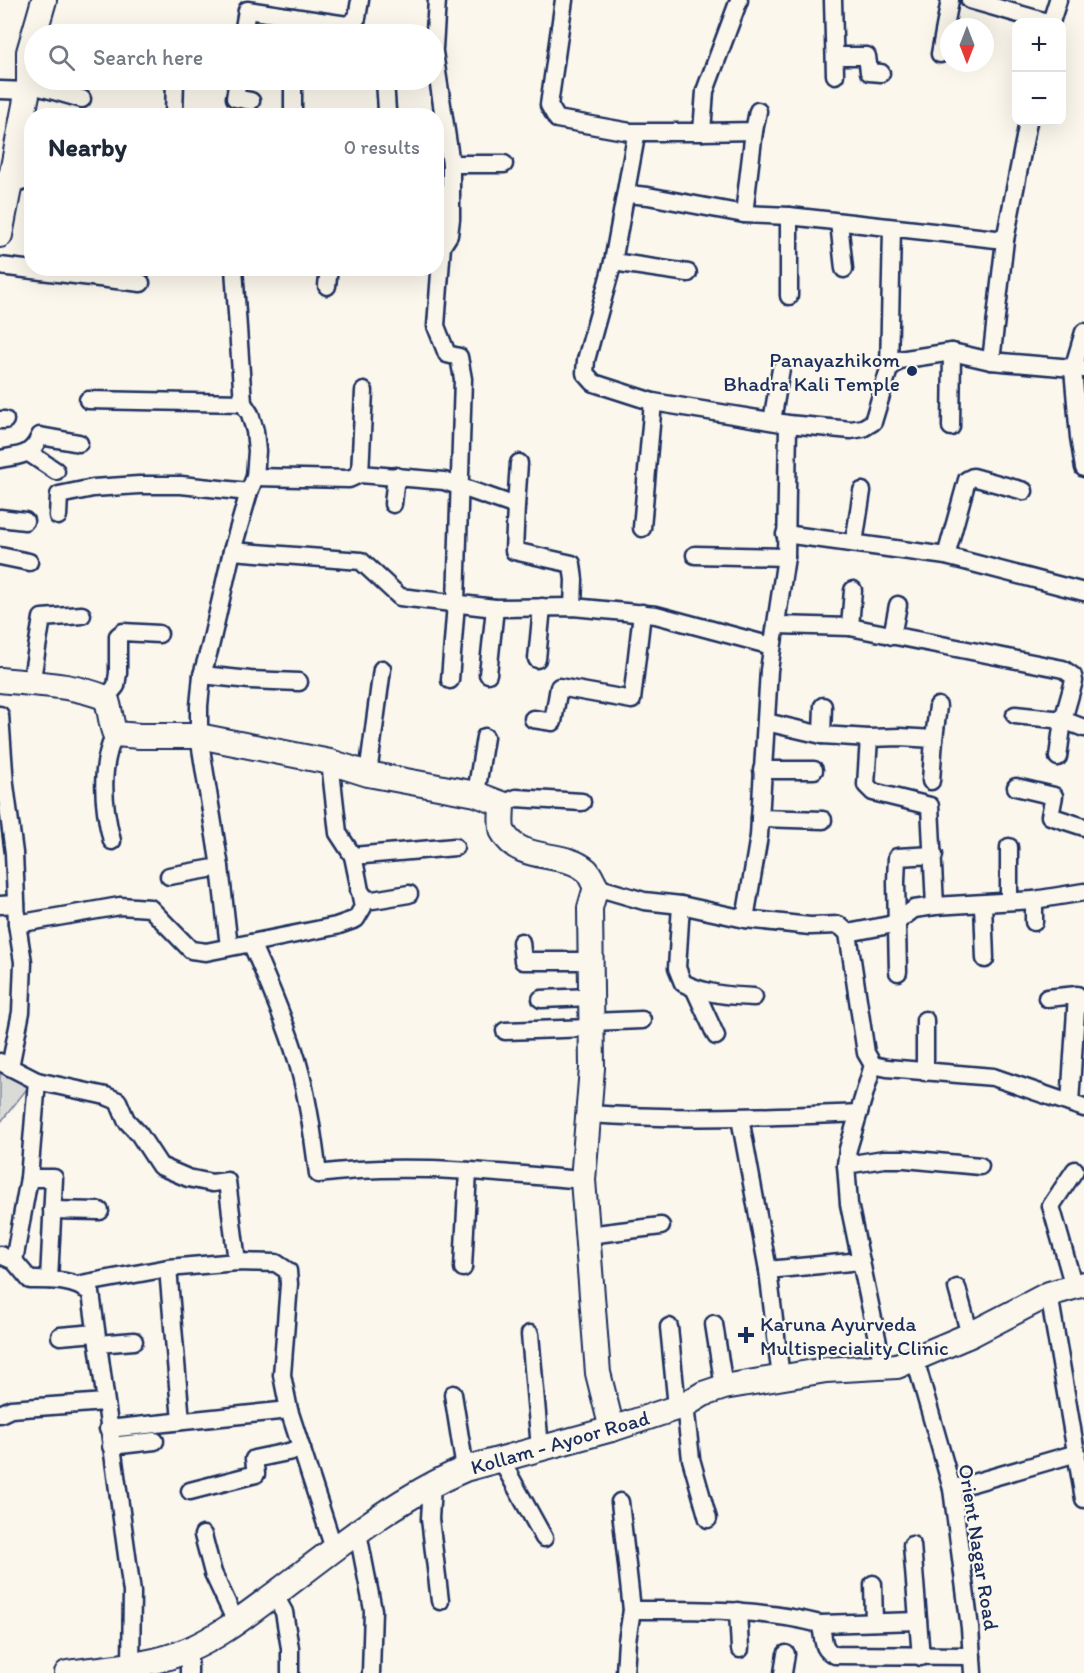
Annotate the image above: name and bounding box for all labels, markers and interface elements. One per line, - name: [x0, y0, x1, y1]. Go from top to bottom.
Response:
- north arrow: [940, 18, 994, 72]
- map controls: [1012, 18, 1066, 126]
- button: +: [1012, 18, 1066, 72]
- search box: [24, 24, 444, 90]
- icon: search: [45, 41, 78, 74]
- text: Search here: [93, 44, 203, 71]
- button: −: [1012, 72, 1066, 126]
- text: Nearby: [48, 131, 127, 163]
- text: 0 results: [344, 135, 420, 159]
- place label: Panayazhikom Bhadra Kali Temple: [723, 347, 900, 396]
- marker: Panayazhikom Bhadra Kali Temple: [905, 364, 919, 378]
- place label: Karuna Ayurveda Multispeciality Clinic: [760, 1311, 949, 1360]
- marker: Karuna Ayurveda Multispeciality Clinic: [737, 1326, 755, 1344]
- street label: Kollam - Ayoor Road: [468, 1404, 653, 1479]
- street label: Orient Nagar Road: [953, 1462, 1005, 1633]

